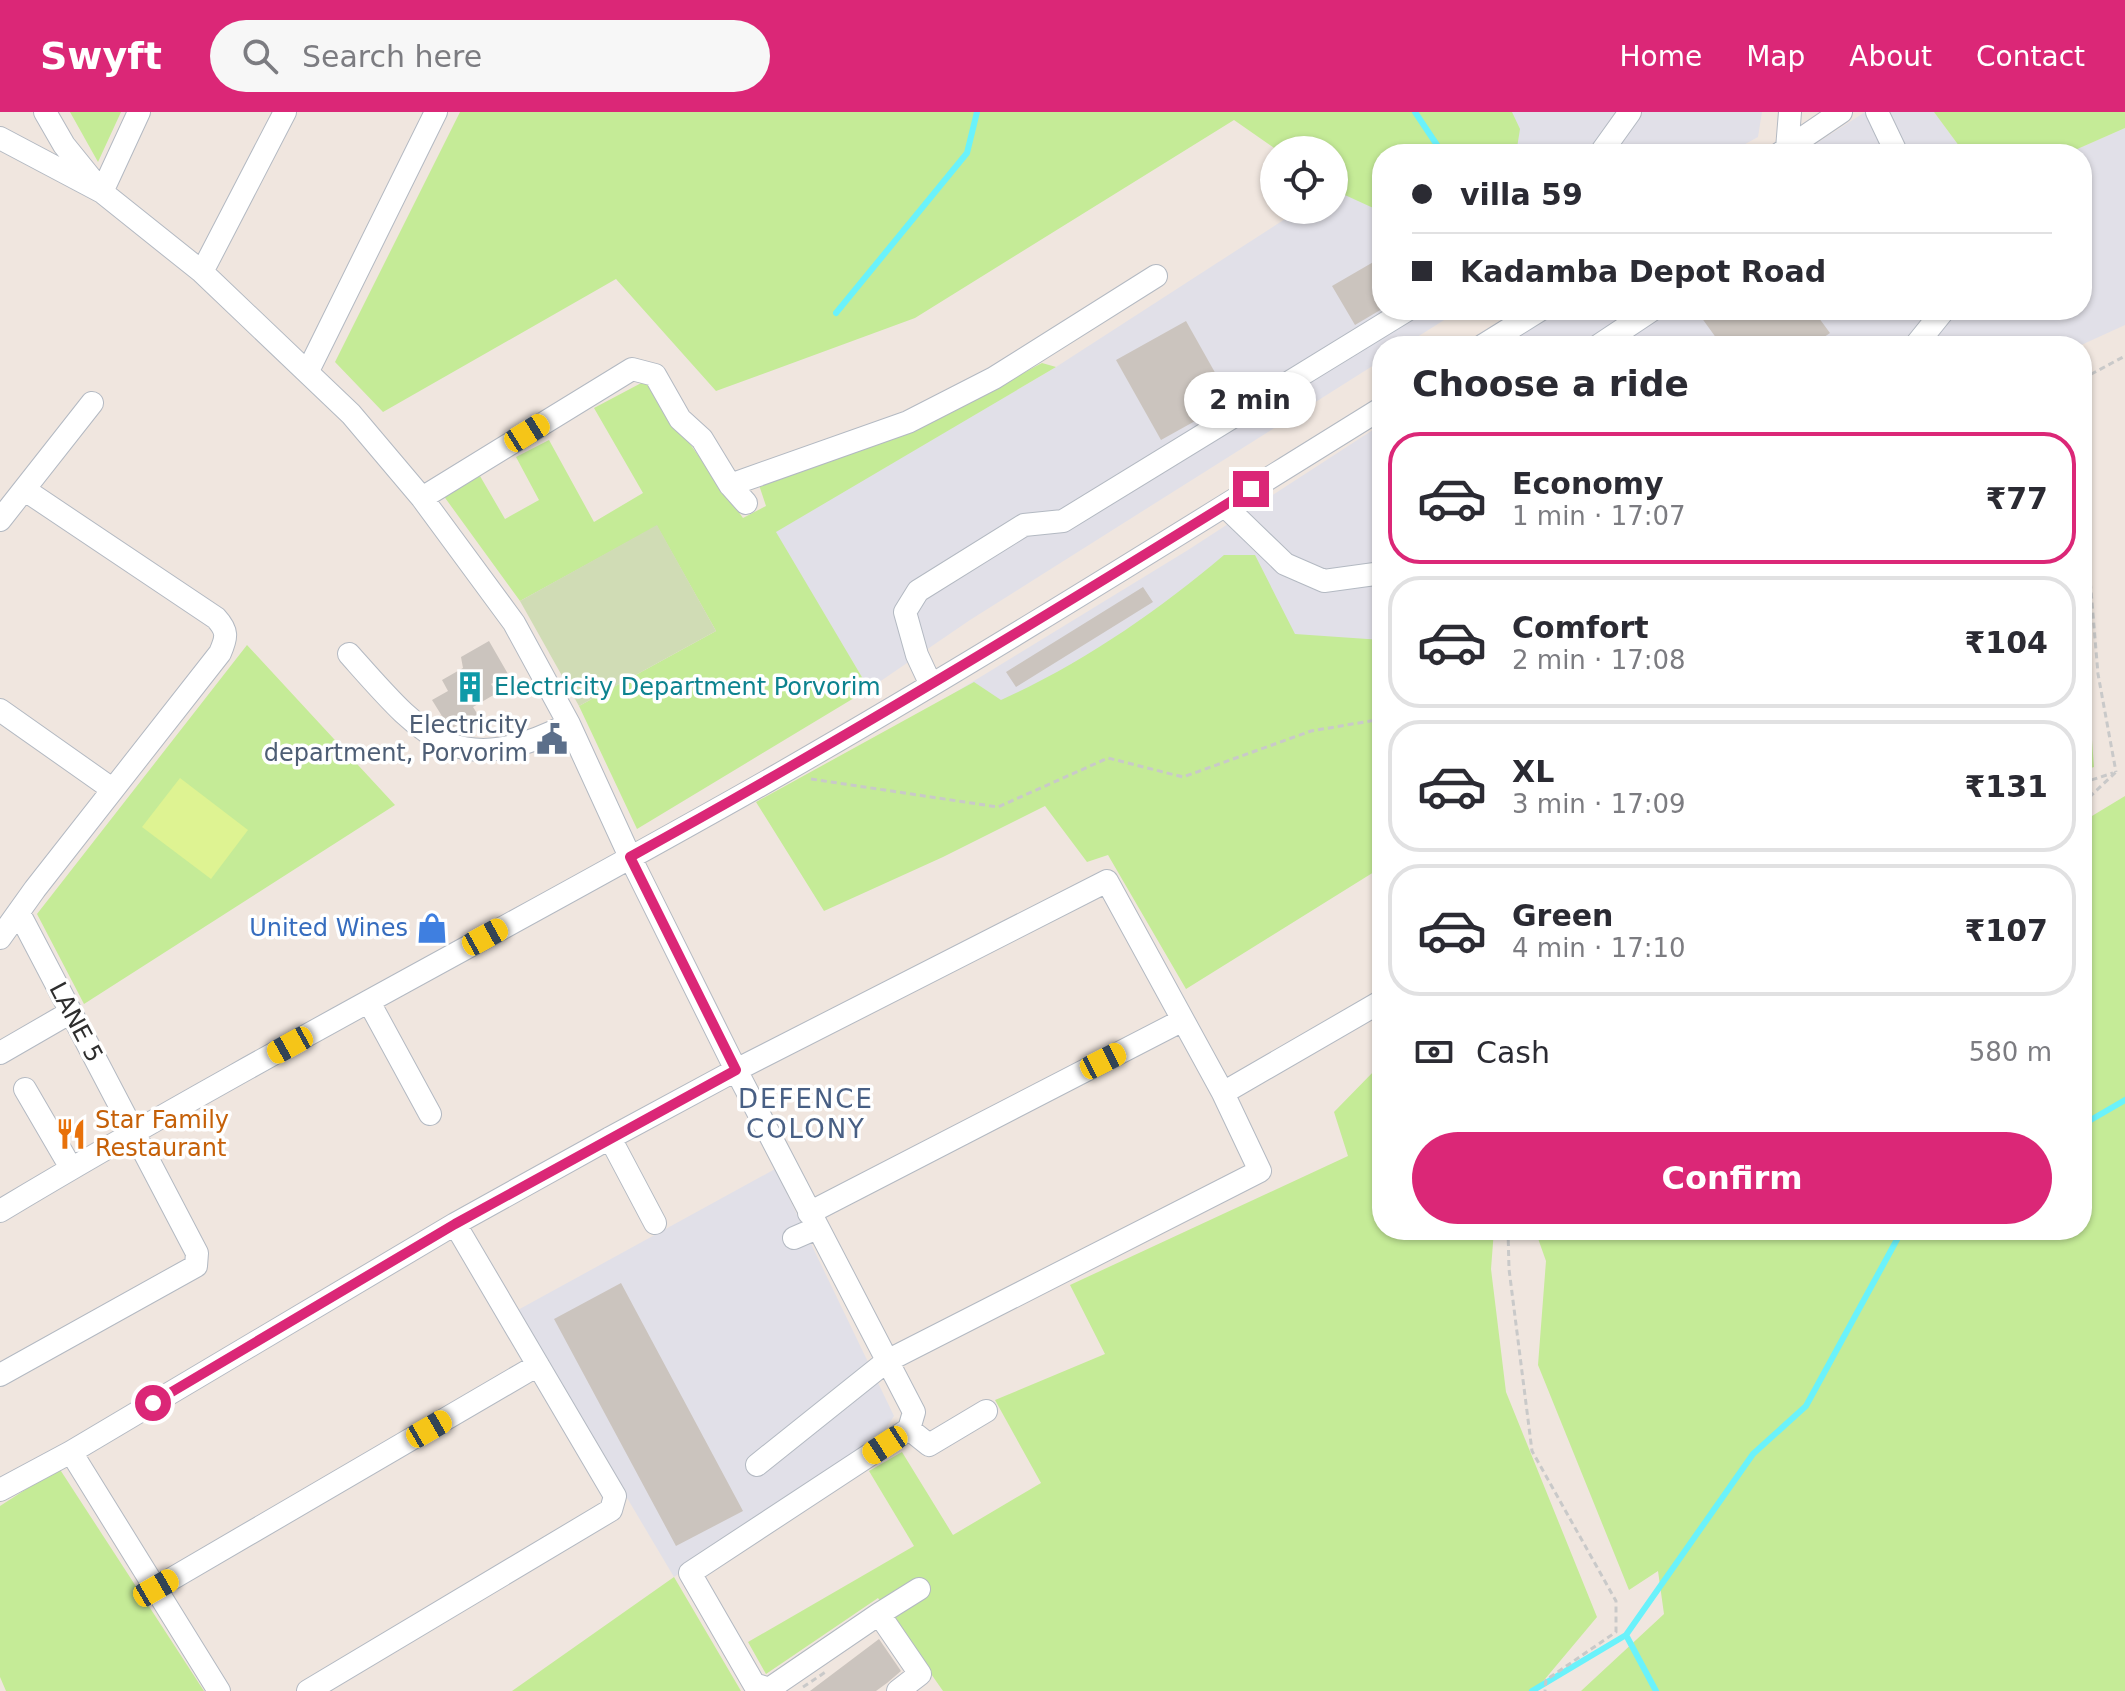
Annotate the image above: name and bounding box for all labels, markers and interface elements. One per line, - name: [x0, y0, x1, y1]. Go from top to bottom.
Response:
- search box: [210, 20, 770, 92]
- text: Swyft: [40, 34, 162, 78]
- icon: search: [238, 34, 282, 78]
- text: Search here: [302, 39, 482, 74]
- text: Home: [1619, 40, 1702, 73]
- text: Map: [1746, 40, 1805, 73]
- text: About: [1849, 40, 1932, 73]
- text: Contact: [1976, 40, 2085, 73]
- map controls: [1260, 136, 1348, 224]
- button: locate: [1260, 136, 1348, 224]
- text: villa 59: [1460, 177, 1583, 212]
- text: Kadamba Depot Road: [1460, 254, 1826, 289]
- text: Choose a ride: [1412, 363, 1689, 404]
- callout: 2 min: [1185, 373, 1317, 429]
- text: 2 min: [1209, 385, 1291, 415]
- car: [500, 410, 554, 456]
- icon: car: [1416, 462, 1488, 534]
- text: Economy: [1512, 466, 1664, 501]
- route end: [1233, 471, 1269, 507]
- text: ₹77: [1985, 481, 2048, 516]
- text: 1 min · 17:07: [1512, 501, 1686, 531]
- icon: car: [1416, 606, 1488, 678]
- text: Comfort: [1512, 610, 1649, 645]
- text: ₹104: [1965, 625, 2048, 660]
- text: 2 min · 17:08: [1512, 645, 1686, 675]
- building icon: Electricity Department Porvorim: [453, 670, 487, 704]
- place label: Electricity Department Porvorim: [494, 673, 881, 701]
- place label: Electricity department, Porvorim: [264, 711, 528, 767]
- public building icon: Electricity department, Porvorim: [535, 722, 569, 756]
- icon: car: [1416, 750, 1488, 822]
- text: XL: [1512, 754, 1554, 789]
- text: ₹131: [1965, 769, 2048, 804]
- text: 3 min · 17:09: [1512, 789, 1686, 819]
- icon: car: [1416, 894, 1488, 966]
- text: Green: [1512, 898, 1613, 933]
- shop icon: United Wines: [415, 911, 449, 945]
- text: ₹107: [1965, 913, 2048, 948]
- place label: United Wines: [249, 914, 408, 942]
- car: [458, 915, 512, 959]
- text: 4 min · 17:10: [1512, 933, 1686, 963]
- street label: LANE 5: [43, 977, 109, 1067]
- car: [263, 1023, 317, 1067]
- icon: cash: [1412, 1030, 1456, 1074]
- text: Cash: [1476, 1035, 1550, 1070]
- text: 580 m: [1969, 1037, 2052, 1067]
- car: [1076, 1039, 1130, 1083]
- district label: DEFENCE COLONY: [738, 1084, 874, 1144]
- place label: Star Family Restaurant: [95, 1106, 229, 1162]
- restaurant icon: Star Family Restaurant: [54, 1117, 88, 1151]
- button: Confirm: [1412, 1132, 2052, 1224]
- route start: [135, 1385, 171, 1421]
- car: [402, 1407, 456, 1451]
- car: [858, 1422, 912, 1468]
- car: [129, 1566, 183, 1610]

